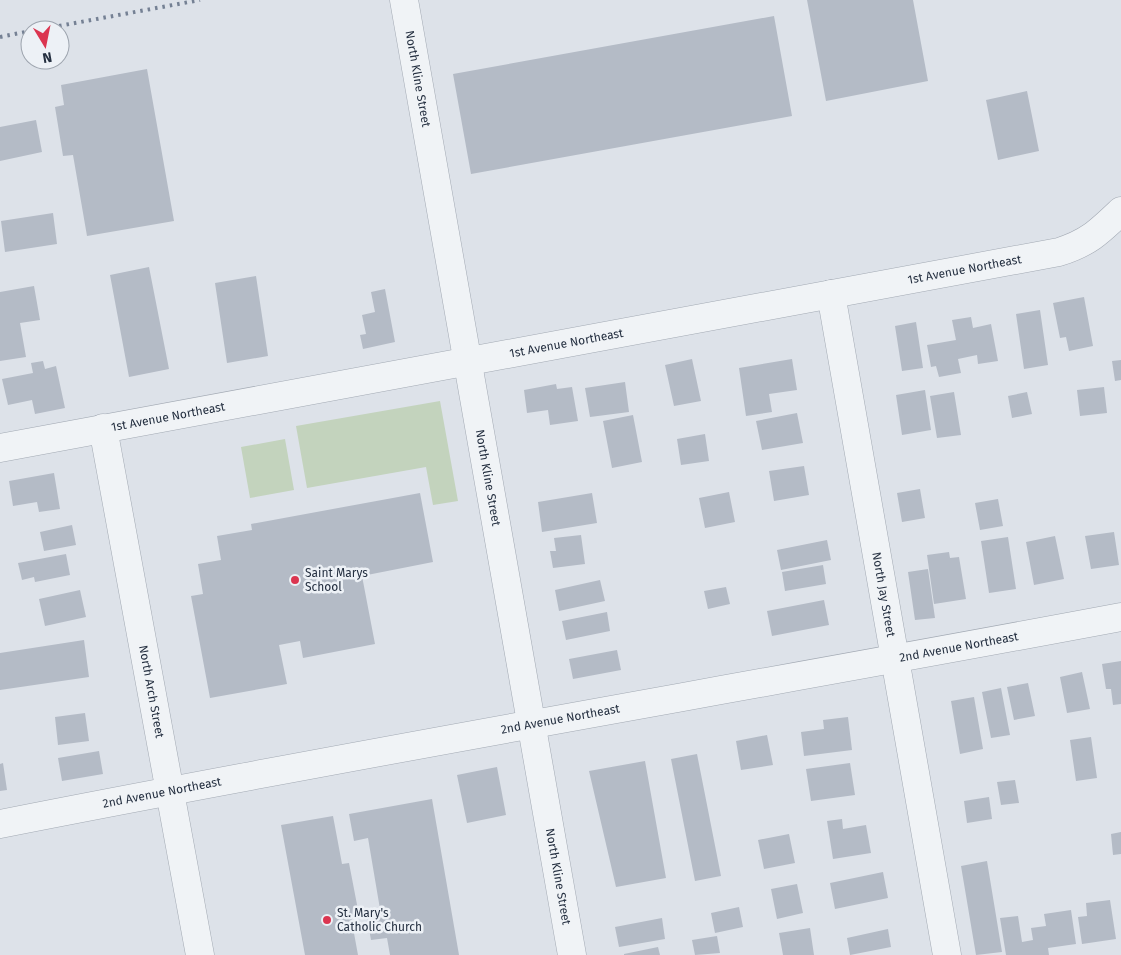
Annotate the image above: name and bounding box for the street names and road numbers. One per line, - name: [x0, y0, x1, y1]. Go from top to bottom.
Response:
- street label: North Kline Street: [402, 29, 433, 129]
- street label: 1st Avenue Northeast: [907, 252, 1023, 287]
- street label: 1st Avenue Northeast: [508, 326, 625, 361]
- street label: 1st Avenue Northeast: [110, 399, 227, 434]
- street label: North Kline Street: [473, 428, 504, 528]
- street label: North Jay Street: [869, 551, 898, 639]
- street label: 2nd Avenue Northeast: [898, 629, 1020, 665]
- street label: North Arch Street: [136, 644, 167, 740]
- street label: 2nd Avenue Northeast: [500, 701, 621, 737]
- street label: 2nd Avenue Northeast: [101, 774, 223, 811]
- street label: North Kline Street: [543, 827, 574, 927]

